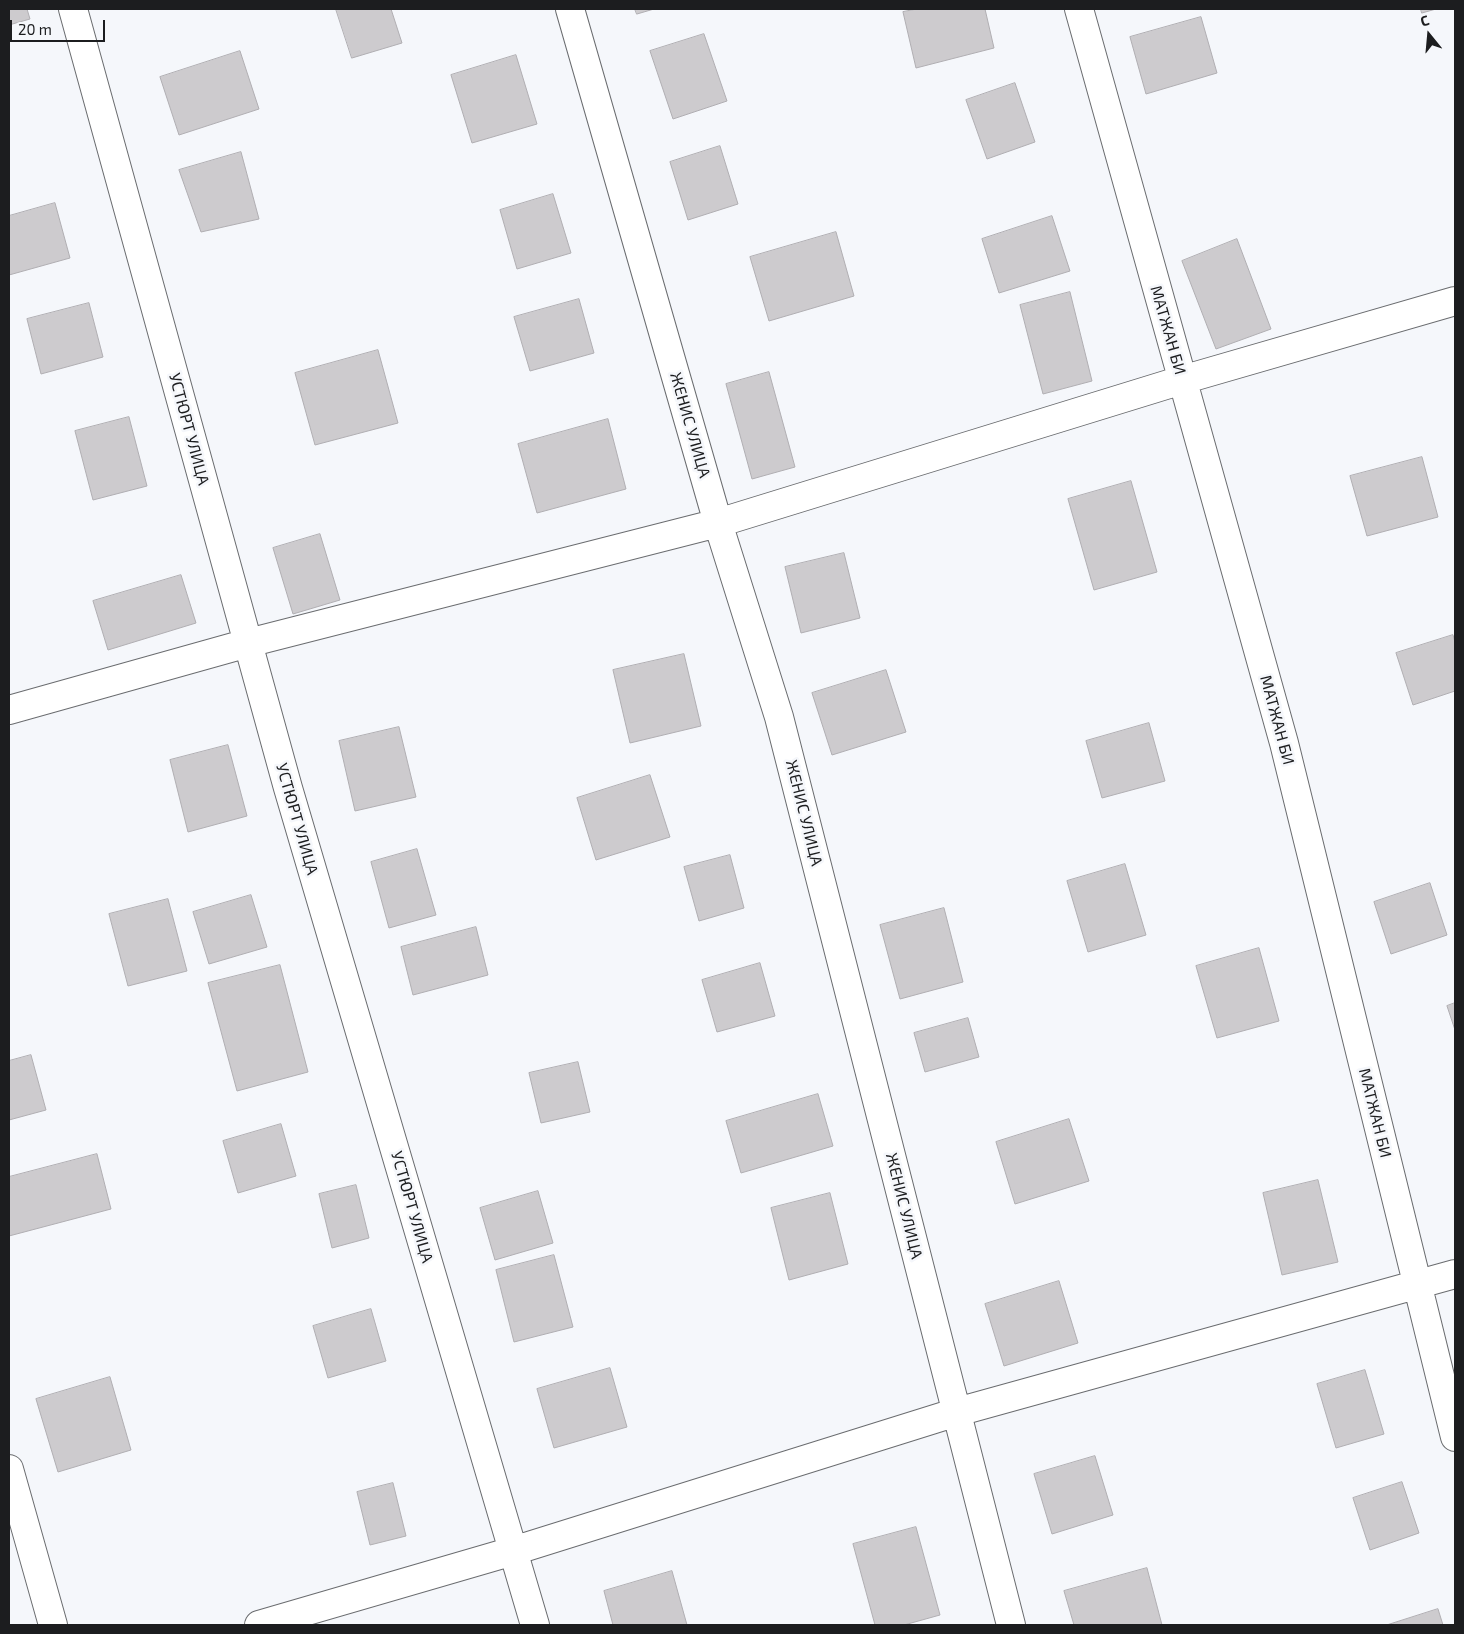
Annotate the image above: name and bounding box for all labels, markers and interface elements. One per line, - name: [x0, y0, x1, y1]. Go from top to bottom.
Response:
- scale bar: [12, 10, 108, 42]
- north arrow: [1404, 10, 1454, 60]
- text: С: [1418, 11, 1431, 30]
- text: 20 m: [18, 20, 52, 38]
- street label: МАТЖАН БИ: [1146, 283, 1190, 377]
- street label: ЖЕНИС УЛИЦА: [666, 370, 714, 480]
- street label: УСТЮРТ УЛИЦА: [165, 371, 213, 487]
- street label: МАТЖАН БИ: [1256, 673, 1298, 767]
- street label: ЖЕНИС УЛИЦА: [782, 758, 826, 868]
- street label: УСТЮРТ УЛИЦА: [272, 761, 322, 877]
- street label: МАТЖАН БИ: [1355, 1066, 1395, 1160]
- street label: УСТЮРТ УЛИЦА: [387, 1149, 437, 1265]
- street label: ЖЕНИС УЛИЦА: [882, 1151, 926, 1261]

